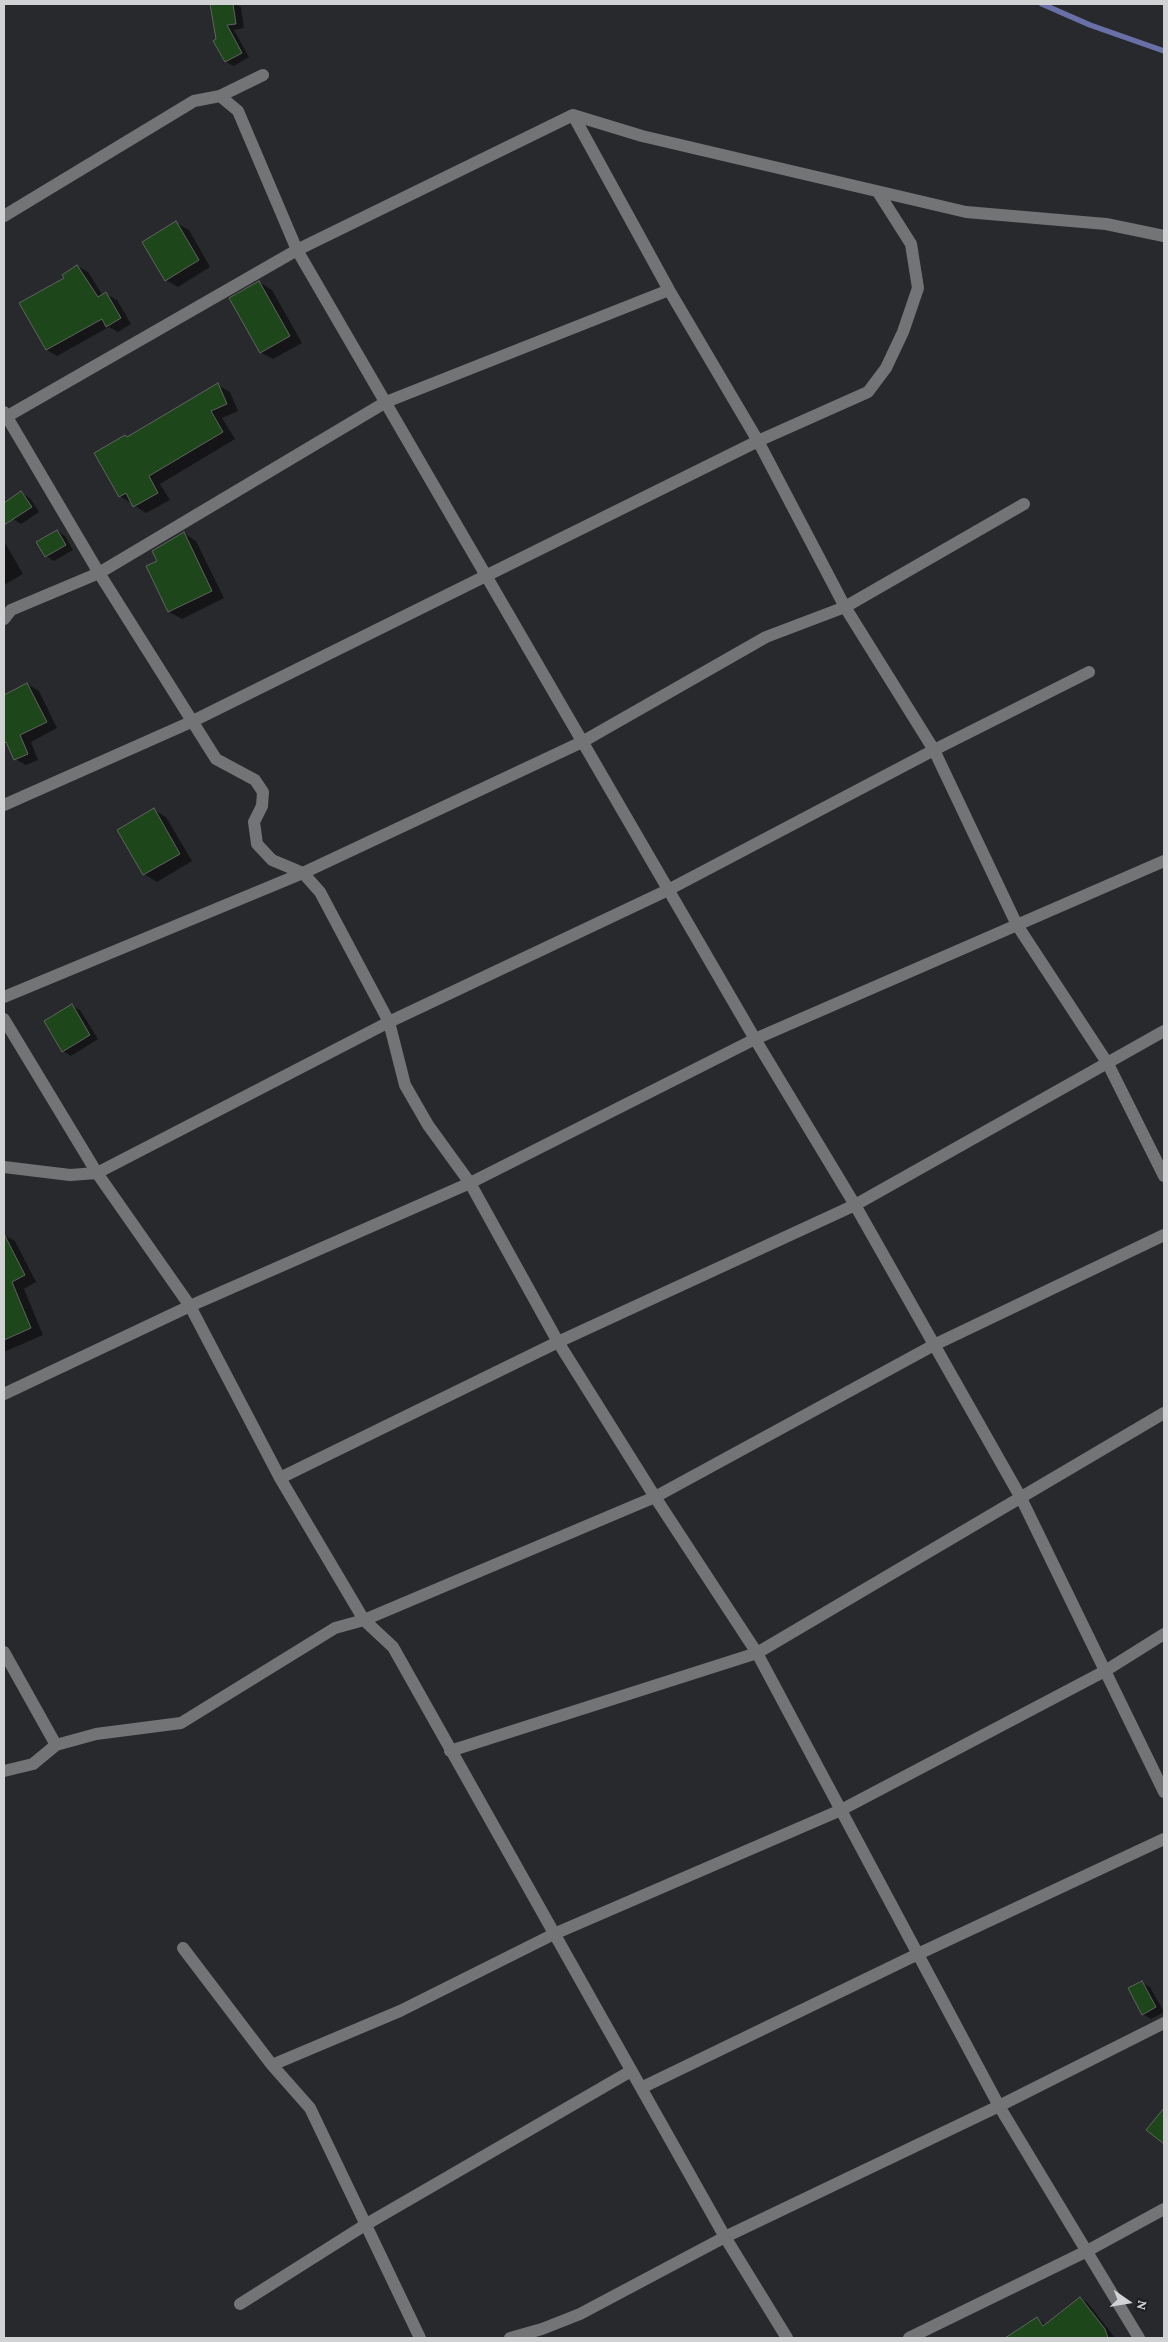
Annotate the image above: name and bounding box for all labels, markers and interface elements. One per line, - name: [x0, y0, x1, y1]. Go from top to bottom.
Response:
- north arrow: [1103, 2277, 1153, 2327]
- text: N: [1134, 2299, 1151, 2312]

